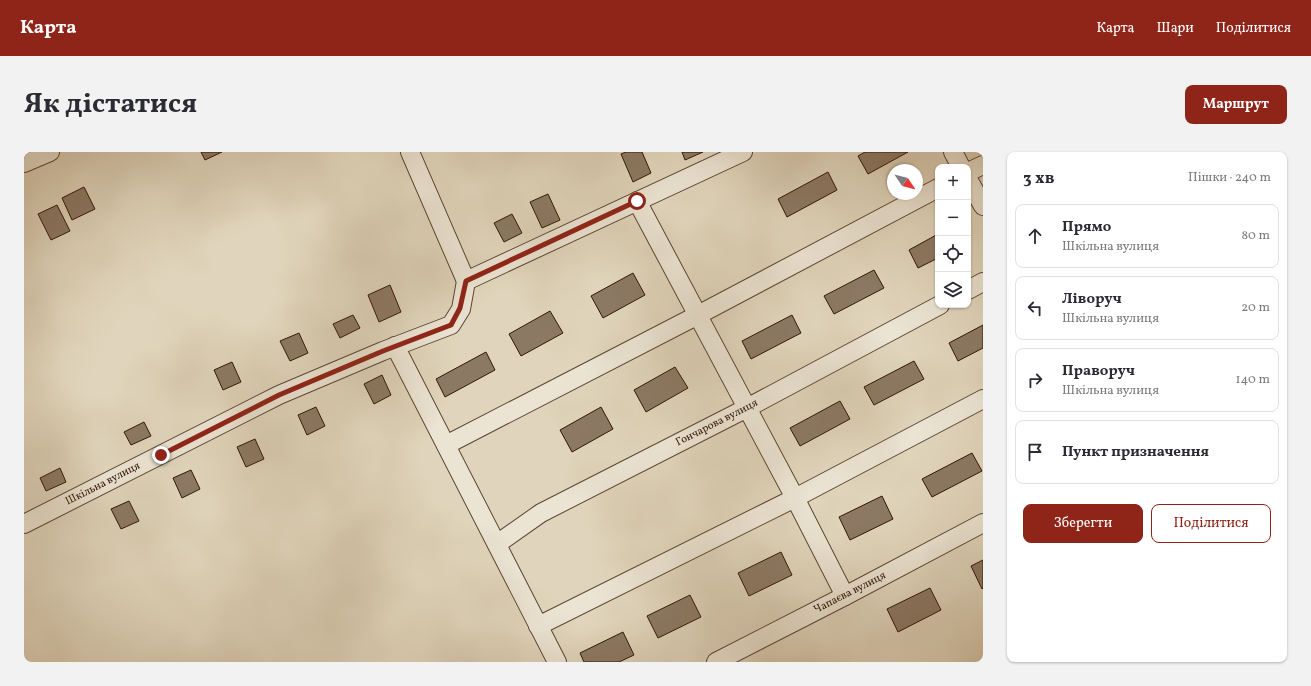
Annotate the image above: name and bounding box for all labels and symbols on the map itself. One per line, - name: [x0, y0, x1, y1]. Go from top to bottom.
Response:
- north arrow: [887, 164, 923, 200]
- route start: [628, 192, 646, 210]
- street label: Гончарова вулиця: [673, 396, 761, 450]
- route end: [152, 446, 170, 464]
- street label: Шкільна вулиця: [63, 459, 143, 509]
- street label: Чапаєва вулиця: [811, 568, 889, 618]

